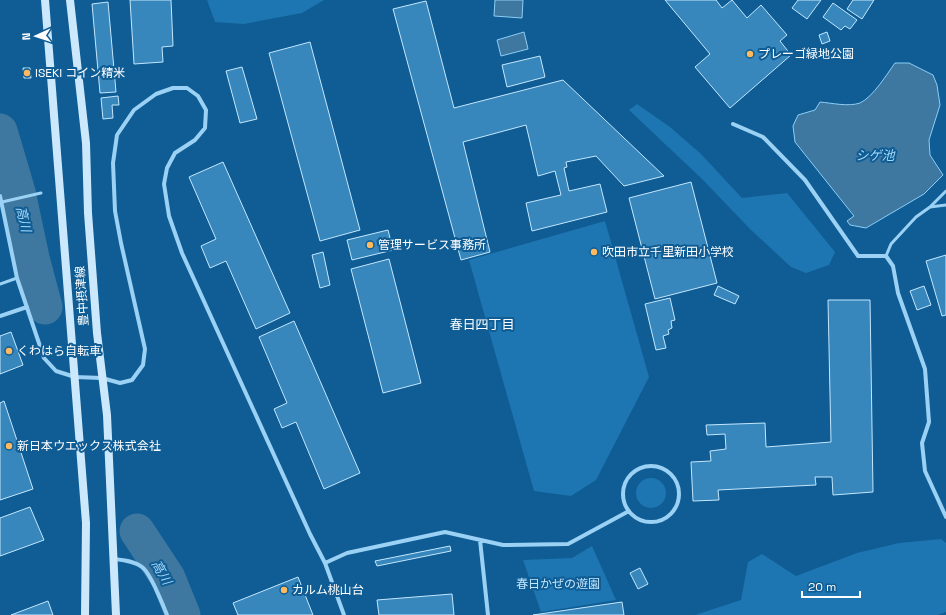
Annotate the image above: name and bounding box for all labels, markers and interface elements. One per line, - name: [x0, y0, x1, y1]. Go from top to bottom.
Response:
- north arrow: [16, 16, 56, 56]
- text: N: [19, 32, 33, 41]
- place label: プレーゴ緑地公園: [758, 46, 854, 62]
- marker: プレーゴ緑地公園: [745, 49, 755, 59]
- place label: ISEKI コイン精米: [35, 65, 125, 81]
- marker: ISEKI コイン精米: [22, 68, 32, 78]
- water label: シゲ池: [855, 147, 896, 164]
- water label: 高川: [12, 205, 35, 236]
- place label: 管理サービス事務所: [378, 237, 486, 253]
- marker: 管理サービス事務所: [365, 240, 375, 250]
- place label: 吹田市立千里新田小学校: [602, 244, 734, 260]
- marker: 吹田市立千里新田小学校: [589, 247, 599, 257]
- street label: 豊中摂津線: [72, 266, 92, 326]
- district label: 春日四丁目: [449, 316, 515, 333]
- place label: くわはら自転車: [17, 343, 101, 359]
- marker: くわはら自転車: [4, 346, 14, 356]
- place label: 新日本ウエックス株式会社: [17, 438, 161, 454]
- marker: 新日本ウエックス株式会社: [4, 441, 14, 451]
- water label: 高川: [148, 557, 176, 589]
- scale bar: [802, 573, 860, 599]
- park label: 春日かぜの遊園: [516, 576, 600, 592]
- text: 20 m: [808, 579, 836, 595]
- place label: カルム桃山台: [292, 582, 364, 598]
- marker: カルム桃山台: [279, 585, 289, 595]

